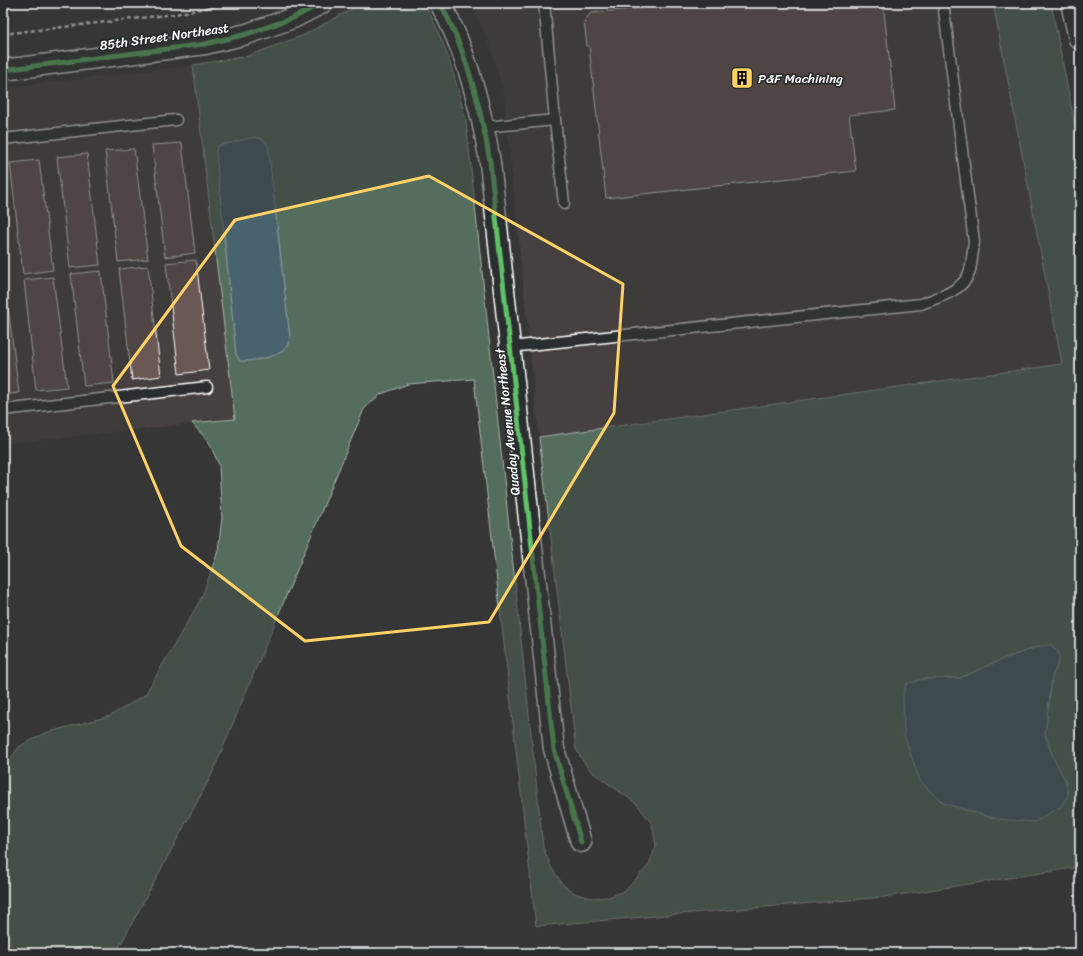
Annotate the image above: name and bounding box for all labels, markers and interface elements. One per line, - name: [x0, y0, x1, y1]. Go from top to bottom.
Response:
- street label: 85th Street Northeast: [98, 16, 230, 57]
- building icon: P&F Machining: [729, 65, 755, 91]
- place label: P&F Machining: [758, 67, 843, 90]
- street label: Quaday Avenue Northeast: [488, 347, 527, 497]

